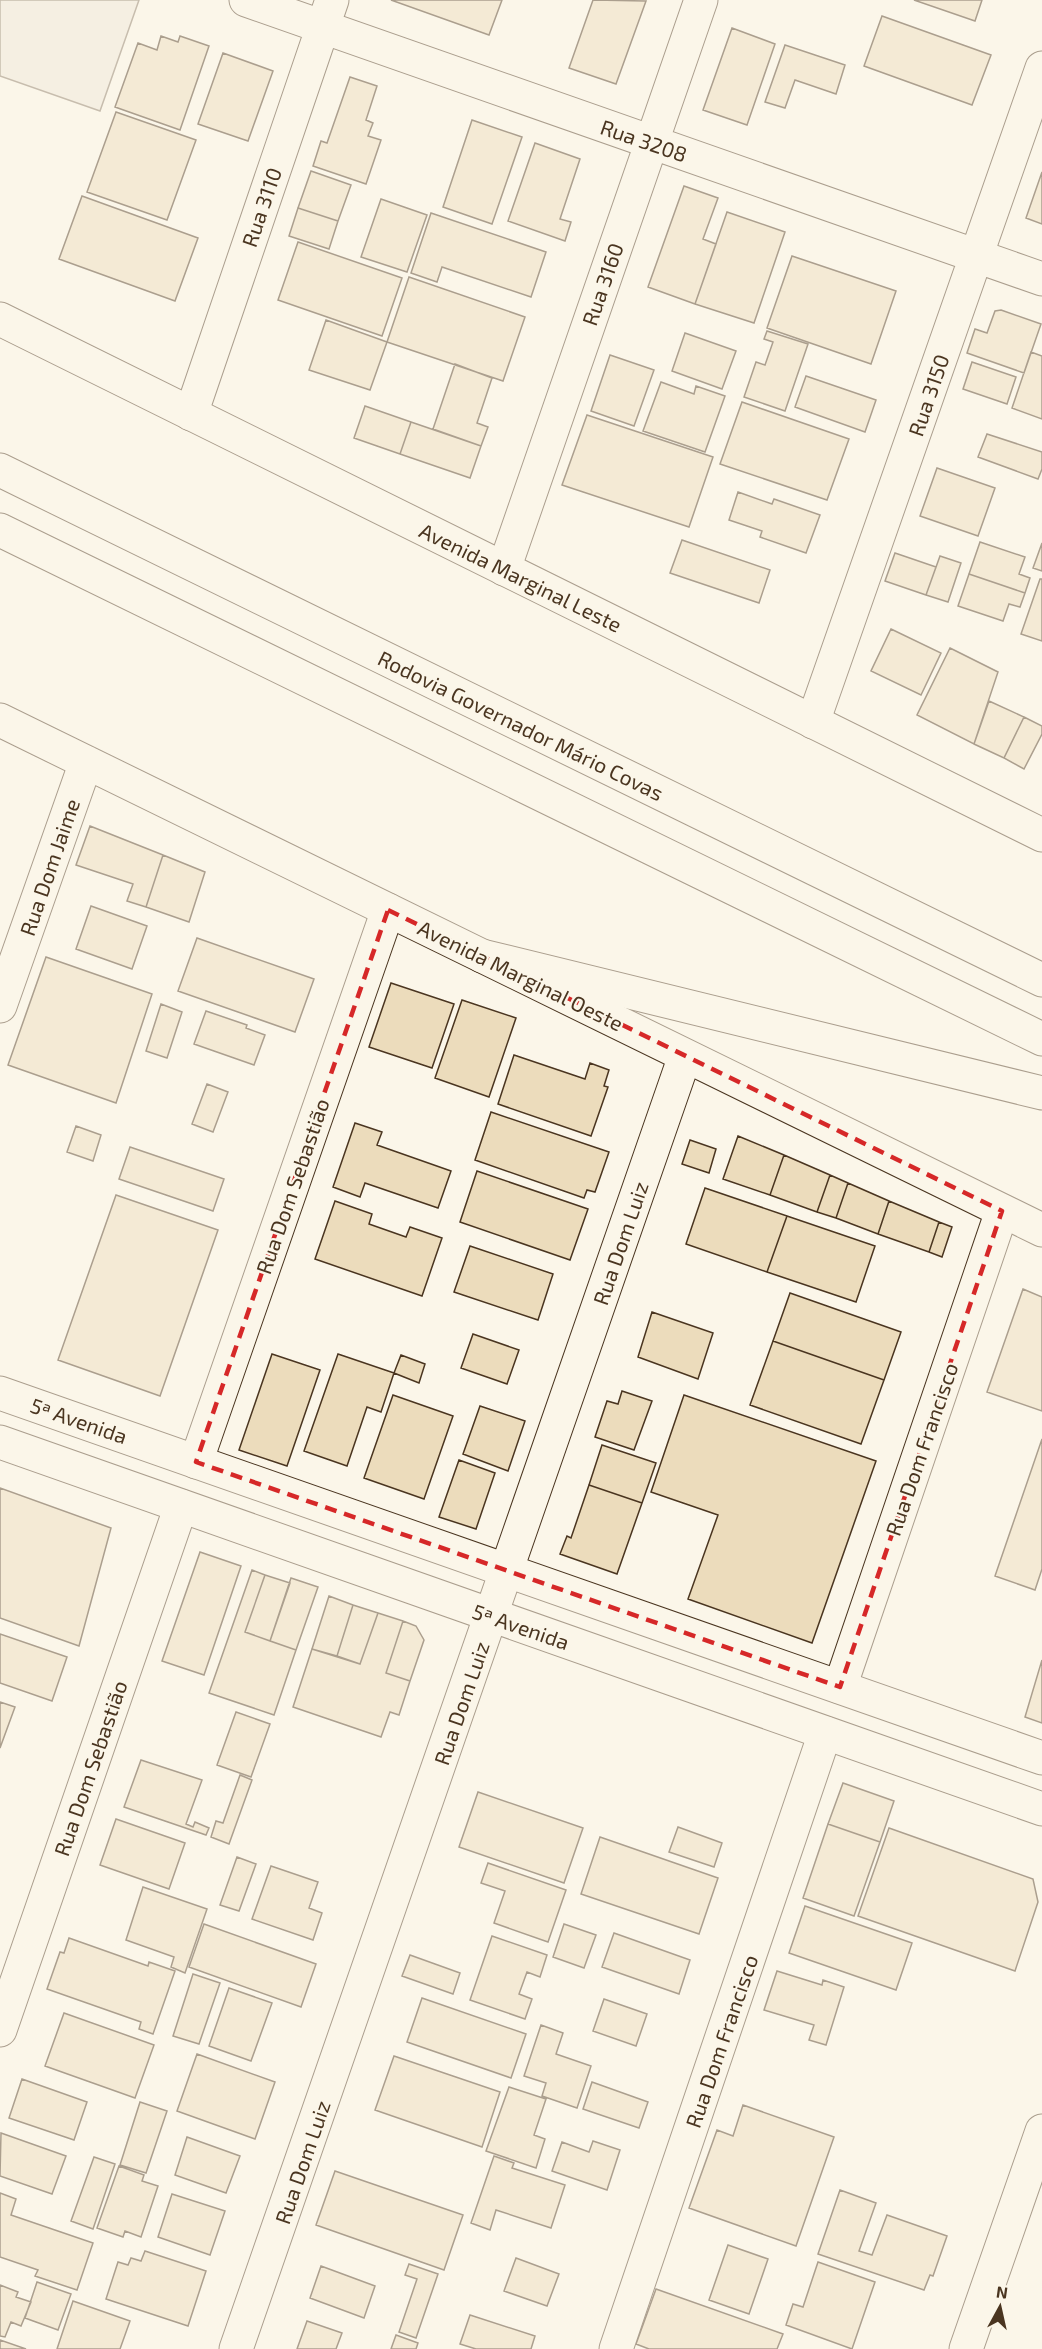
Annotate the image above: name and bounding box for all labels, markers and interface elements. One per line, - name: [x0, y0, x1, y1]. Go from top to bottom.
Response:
- street label: Rua 3208: [597, 114, 691, 166]
- street label: Rua 3110: [236, 164, 286, 250]
- street label: Rua 3160: [576, 239, 628, 329]
- street label: Rua 3150: [902, 351, 954, 439]
- street label: Avenida Marginal Leste: [416, 517, 626, 637]
- street label: Rodovia Governador Mário Covas: [374, 645, 668, 805]
- street label: Rua Dom Jaime: [14, 795, 84, 939]
- street label: Avenida Marginal Oeste: [414, 914, 628, 1036]
- street label: Rua Dom Sebastião: [250, 1095, 334, 1277]
- street label: Rua Dom Luiz: [587, 1178, 653, 1308]
- street label: Rua Dom Francisco: [880, 1359, 962, 1539]
- street label: 5ª Avenida: [27, 1392, 131, 1448]
- street label: 5ª Avenida: [469, 1598, 573, 1654]
- street label: Rua Dom Luiz: [428, 1638, 494, 1768]
- street label: Rua Dom Sebastião: [48, 1677, 132, 1859]
- street label: Rua Dom Francisco: [680, 1951, 762, 2131]
- street label: Rua Dom Luiz: [269, 2097, 335, 2227]
- north arrow: [970, 2277, 1030, 2337]
- text: N: [995, 2281, 1009, 2302]

